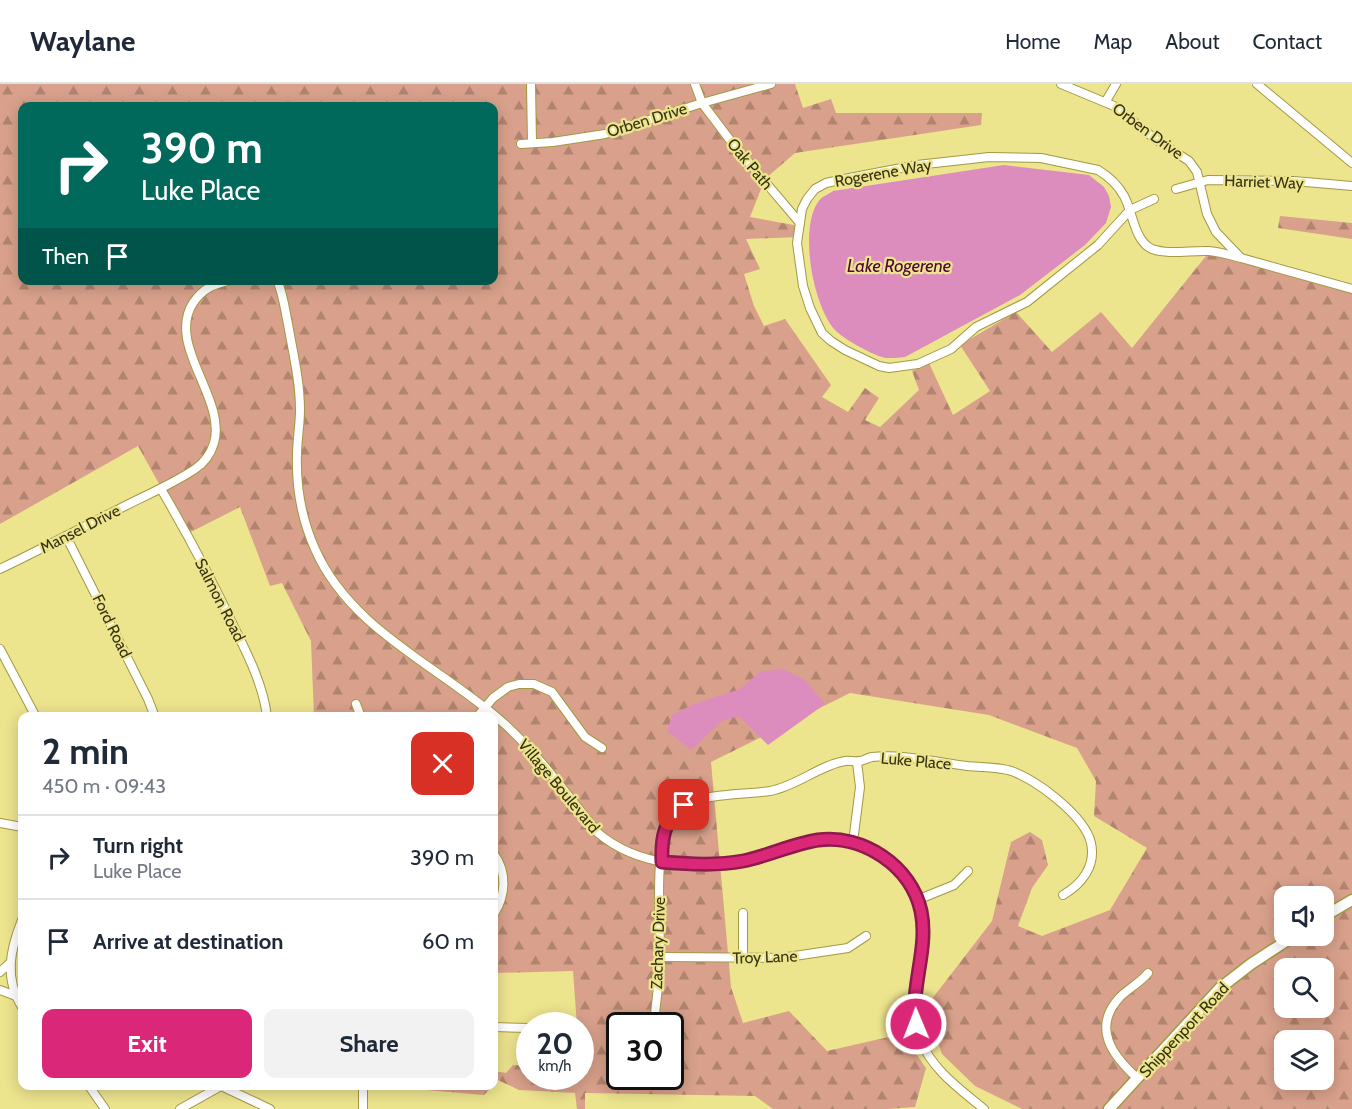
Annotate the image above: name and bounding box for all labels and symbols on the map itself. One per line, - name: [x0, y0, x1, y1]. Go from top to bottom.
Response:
- street label: Orben Drive: [605, 99, 689, 141]
- street label: Orben Drive: [1109, 99, 1187, 163]
- street label: Oak Path: [723, 134, 777, 194]
- street label: Rogerene Way: [833, 155, 933, 191]
- street label: Harriet Way: [1224, 171, 1304, 193]
- water label: Lake Rogerene: [847, 255, 951, 277]
- street label: Mansel Drive: [37, 501, 123, 557]
- street label: Salmon Road: [191, 555, 249, 645]
- street label: Ford Road: [88, 591, 136, 661]
- street label: Village Boulevard: [514, 735, 604, 837]
- street label: Luke Place: [880, 748, 952, 774]
- pin: [658, 779, 709, 830]
- street label: Zachary Drive: [647, 896, 669, 990]
- street label: Troy Lane: [732, 946, 798, 968]
- street label: Shippenport Road: [1135, 979, 1233, 1081]
- position arrow: [884, 992, 948, 1056]
- speed limit sign: 30: [606, 1012, 684, 1090]

